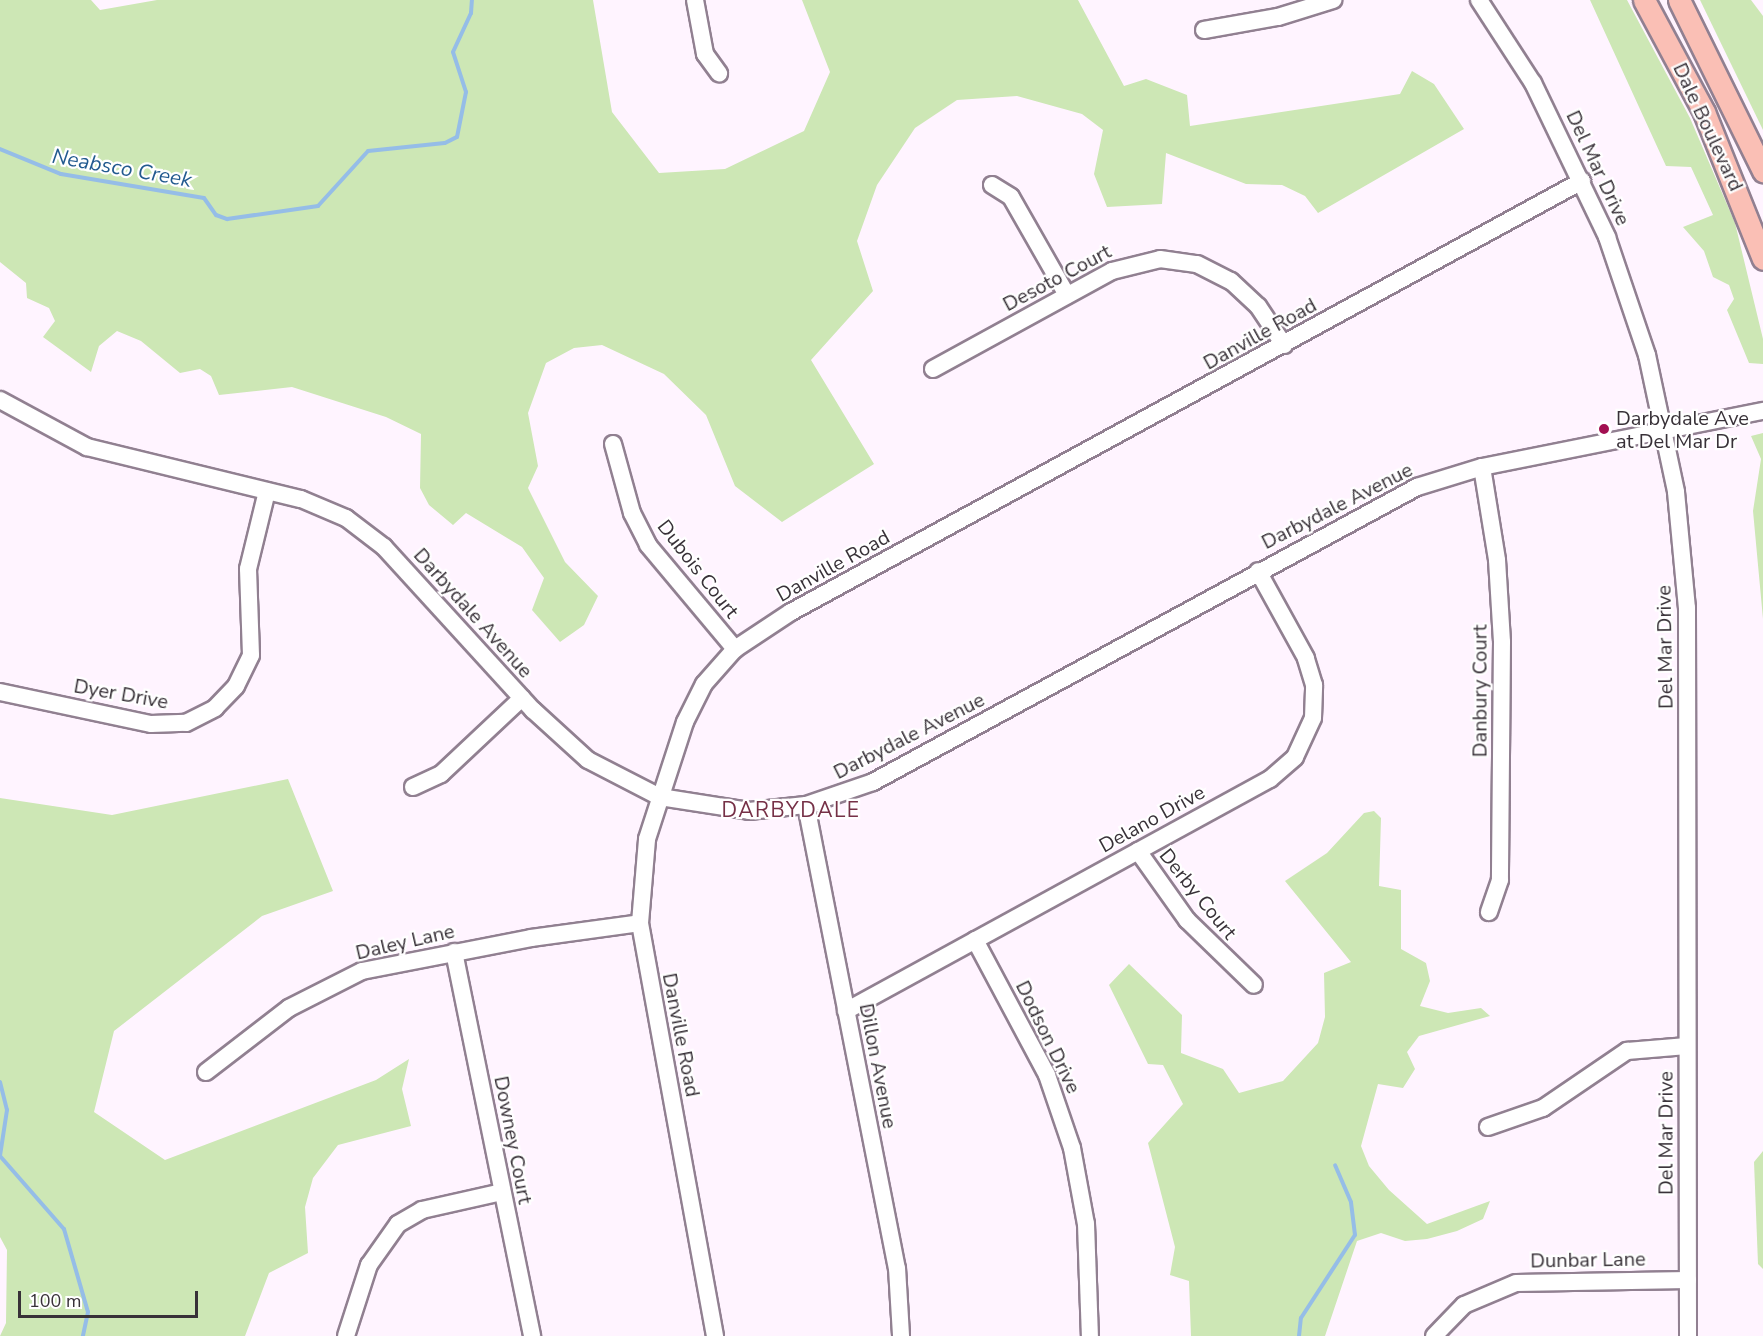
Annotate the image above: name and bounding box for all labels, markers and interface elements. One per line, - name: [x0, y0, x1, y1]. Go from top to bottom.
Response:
- street label: Dale Boulevard: [1668, 59, 1748, 195]
- street label: Del Mar Drive: [1561, 107, 1635, 229]
- water label: Neabsco Creek: [50, 143, 194, 193]
- street label: Desoto Court: [999, 239, 1115, 317]
- street label: Danville Road: [1199, 293, 1321, 375]
- place label: Darbydale Ave at Del Mar Dr: [1616, 406, 1749, 453]
- marker: Darbydale Ave at Del Mar Dr: [1597, 422, 1611, 436]
- street label: Darbydale Avenue: [1258, 458, 1416, 554]
- street label: Dubois Court: [652, 515, 744, 623]
- street label: Danville Road: [772, 525, 894, 607]
- street label: Darbydale Avenue: [408, 543, 538, 683]
- street label: Del Mar Drive: [1652, 585, 1678, 709]
- street label: Danbury Court: [1468, 625, 1492, 757]
- street label: Dyer Drive: [72, 674, 170, 714]
- street label: Darbydale Avenue: [830, 688, 988, 784]
- street label: Delano Drive: [1095, 780, 1209, 858]
- district label: DARBYDALE: [721, 797, 861, 823]
- street label: Derby Court: [1154, 844, 1242, 944]
- street label: Daley Lane: [353, 919, 457, 965]
- street label: Danville Road: [657, 971, 705, 1099]
- street label: Dodson Drive: [1010, 977, 1086, 1097]
- street label: Dillon Avenue: [854, 1001, 902, 1131]
- street label: Del Mar Drive: [1654, 1071, 1678, 1195]
- street label: Downey Court: [489, 1074, 537, 1206]
- street label: Dunbar Lane: [1530, 1247, 1646, 1273]
- scale bar: [21, 1279, 201, 1317]
- text: 100 m: [29, 1289, 81, 1313]

